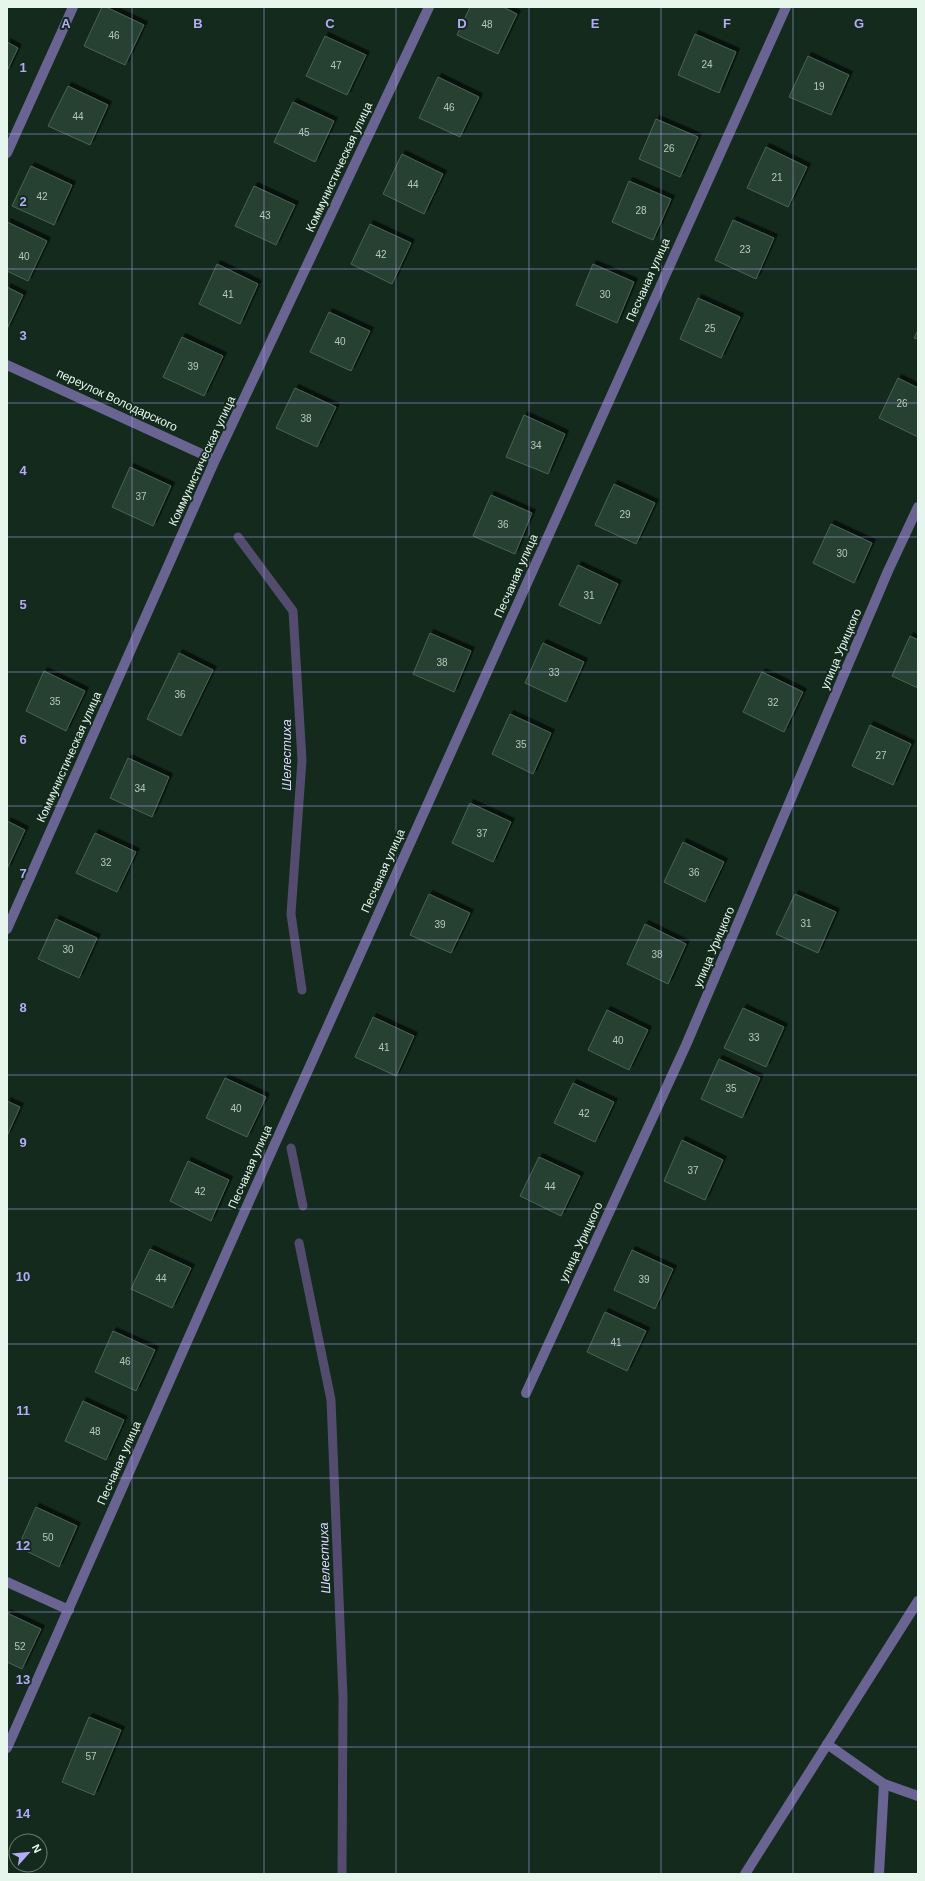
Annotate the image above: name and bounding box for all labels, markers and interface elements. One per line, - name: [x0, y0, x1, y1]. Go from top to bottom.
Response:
- text: A: [61, 16, 71, 31]
- text: B: [193, 16, 203, 31]
- text: C: [325, 16, 335, 31]
- text: D: [457, 16, 467, 31]
- text: E: [591, 16, 600, 31]
- text: F: [723, 16, 731, 31]
- text: G: [854, 16, 864, 31]
- house number: 48: [481, 19, 493, 30]
- house number: 46: [108, 30, 120, 41]
- house number: 24: [701, 59, 713, 70]
- text: 1: [19, 60, 27, 75]
- house number: 47: [330, 60, 342, 71]
- house number: 19: [813, 81, 825, 92]
- street label: Коммунистическая улица: [303, 100, 375, 234]
- house number: 46: [443, 102, 455, 113]
- house number: 44: [72, 111, 84, 122]
- house number: 45: [298, 127, 310, 138]
- house number: 26: [663, 143, 675, 154]
- house number: 21: [771, 172, 783, 183]
- house number: 44: [407, 179, 419, 190]
- house number: 42: [36, 191, 48, 202]
- text: 2: [19, 194, 27, 209]
- house number: 28: [635, 205, 647, 216]
- house number: 43: [259, 210, 271, 221]
- street label: Песчаная улица: [623, 236, 673, 324]
- house number: 23: [739, 244, 751, 255]
- house number: 42: [375, 249, 387, 260]
- house number: 40: [18, 251, 30, 262]
- house number: 41: [222, 289, 234, 300]
- house number: 30: [599, 289, 611, 300]
- house number: 25: [704, 323, 716, 334]
- text: 3: [19, 328, 27, 343]
- house number: 40: [334, 336, 346, 347]
- house number: 39: [187, 361, 199, 372]
- street label: переулок Володарского: [54, 366, 180, 434]
- street label: Коммунистическая улица: [166, 394, 238, 528]
- house number: 26: [896, 398, 908, 409]
- house number: 38: [300, 413, 312, 424]
- house number: 34: [530, 440, 542, 451]
- text: 4: [19, 463, 27, 478]
- house number: 37: [135, 491, 147, 502]
- house number: 29: [619, 509, 631, 520]
- house number: 36: [497, 519, 509, 530]
- street label: Песчаная улица: [491, 532, 541, 620]
- house number: 30: [836, 548, 848, 559]
- house number: 31: [583, 590, 595, 601]
- text: 5: [19, 597, 27, 612]
- street label: улица Урицкого: [818, 606, 864, 692]
- house number: 38: [436, 657, 448, 668]
- house number: 33: [548, 667, 560, 678]
- street label: Коммунистическая улица: [34, 689, 104, 825]
- house number: 36: [174, 689, 186, 700]
- house number: 35: [49, 696, 61, 707]
- house number: 32: [767, 697, 779, 708]
- water label: Шелестиха: [279, 719, 294, 791]
- text: 6: [19, 732, 27, 747]
- house number: 35: [515, 739, 527, 750]
- house number: 27: [875, 750, 887, 761]
- house number: 34: [134, 783, 146, 794]
- street label: Песчаная улица: [358, 827, 408, 915]
- house number: 37: [476, 828, 488, 839]
- house number: 32: [100, 857, 112, 868]
- text: 7: [19, 866, 27, 881]
- house number: 36: [688, 867, 700, 878]
- street label: улица Урицкого: [691, 904, 737, 990]
- house number: 31: [800, 918, 812, 929]
- house number: 39: [434, 919, 446, 930]
- house number: 30: [62, 944, 74, 955]
- house number: 38: [651, 949, 663, 960]
- text: 8: [19, 1000, 27, 1015]
- house number: 33: [748, 1032, 760, 1043]
- house number: 40: [612, 1035, 624, 1046]
- house number: 41: [378, 1042, 390, 1053]
- house number: 35: [725, 1083, 737, 1094]
- house number: 40: [230, 1103, 242, 1114]
- house number: 42: [578, 1108, 590, 1119]
- street label: Песчаная улица: [225, 1123, 275, 1211]
- text: 9: [19, 1135, 27, 1150]
- house number: 37: [687, 1165, 699, 1176]
- house number: 44: [544, 1181, 556, 1192]
- house number: 42: [194, 1186, 206, 1197]
- street label: улица Урицкого: [556, 1200, 606, 1284]
- text: 10: [16, 1269, 30, 1284]
- house number: 44: [155, 1273, 167, 1284]
- house number: 39: [638, 1274, 650, 1285]
- house number: 41: [610, 1337, 622, 1348]
- house number: 46: [119, 1356, 131, 1367]
- text: 11: [16, 1403, 30, 1418]
- street label: Песчаная улица: [94, 1419, 144, 1507]
- house number: 48: [89, 1426, 101, 1437]
- water label: Шелестиха: [316, 1522, 333, 1594]
- house number: 50: [42, 1532, 54, 1543]
- text: 12: [16, 1538, 30, 1553]
- house number: 52: [14, 1641, 26, 1652]
- text: 13: [16, 1672, 30, 1687]
- house number: 57: [85, 1751, 97, 1762]
- text: 14: [16, 1806, 31, 1821]
- north arrow: [8, 1833, 48, 1873]
- text: N: [30, 1842, 44, 1855]

